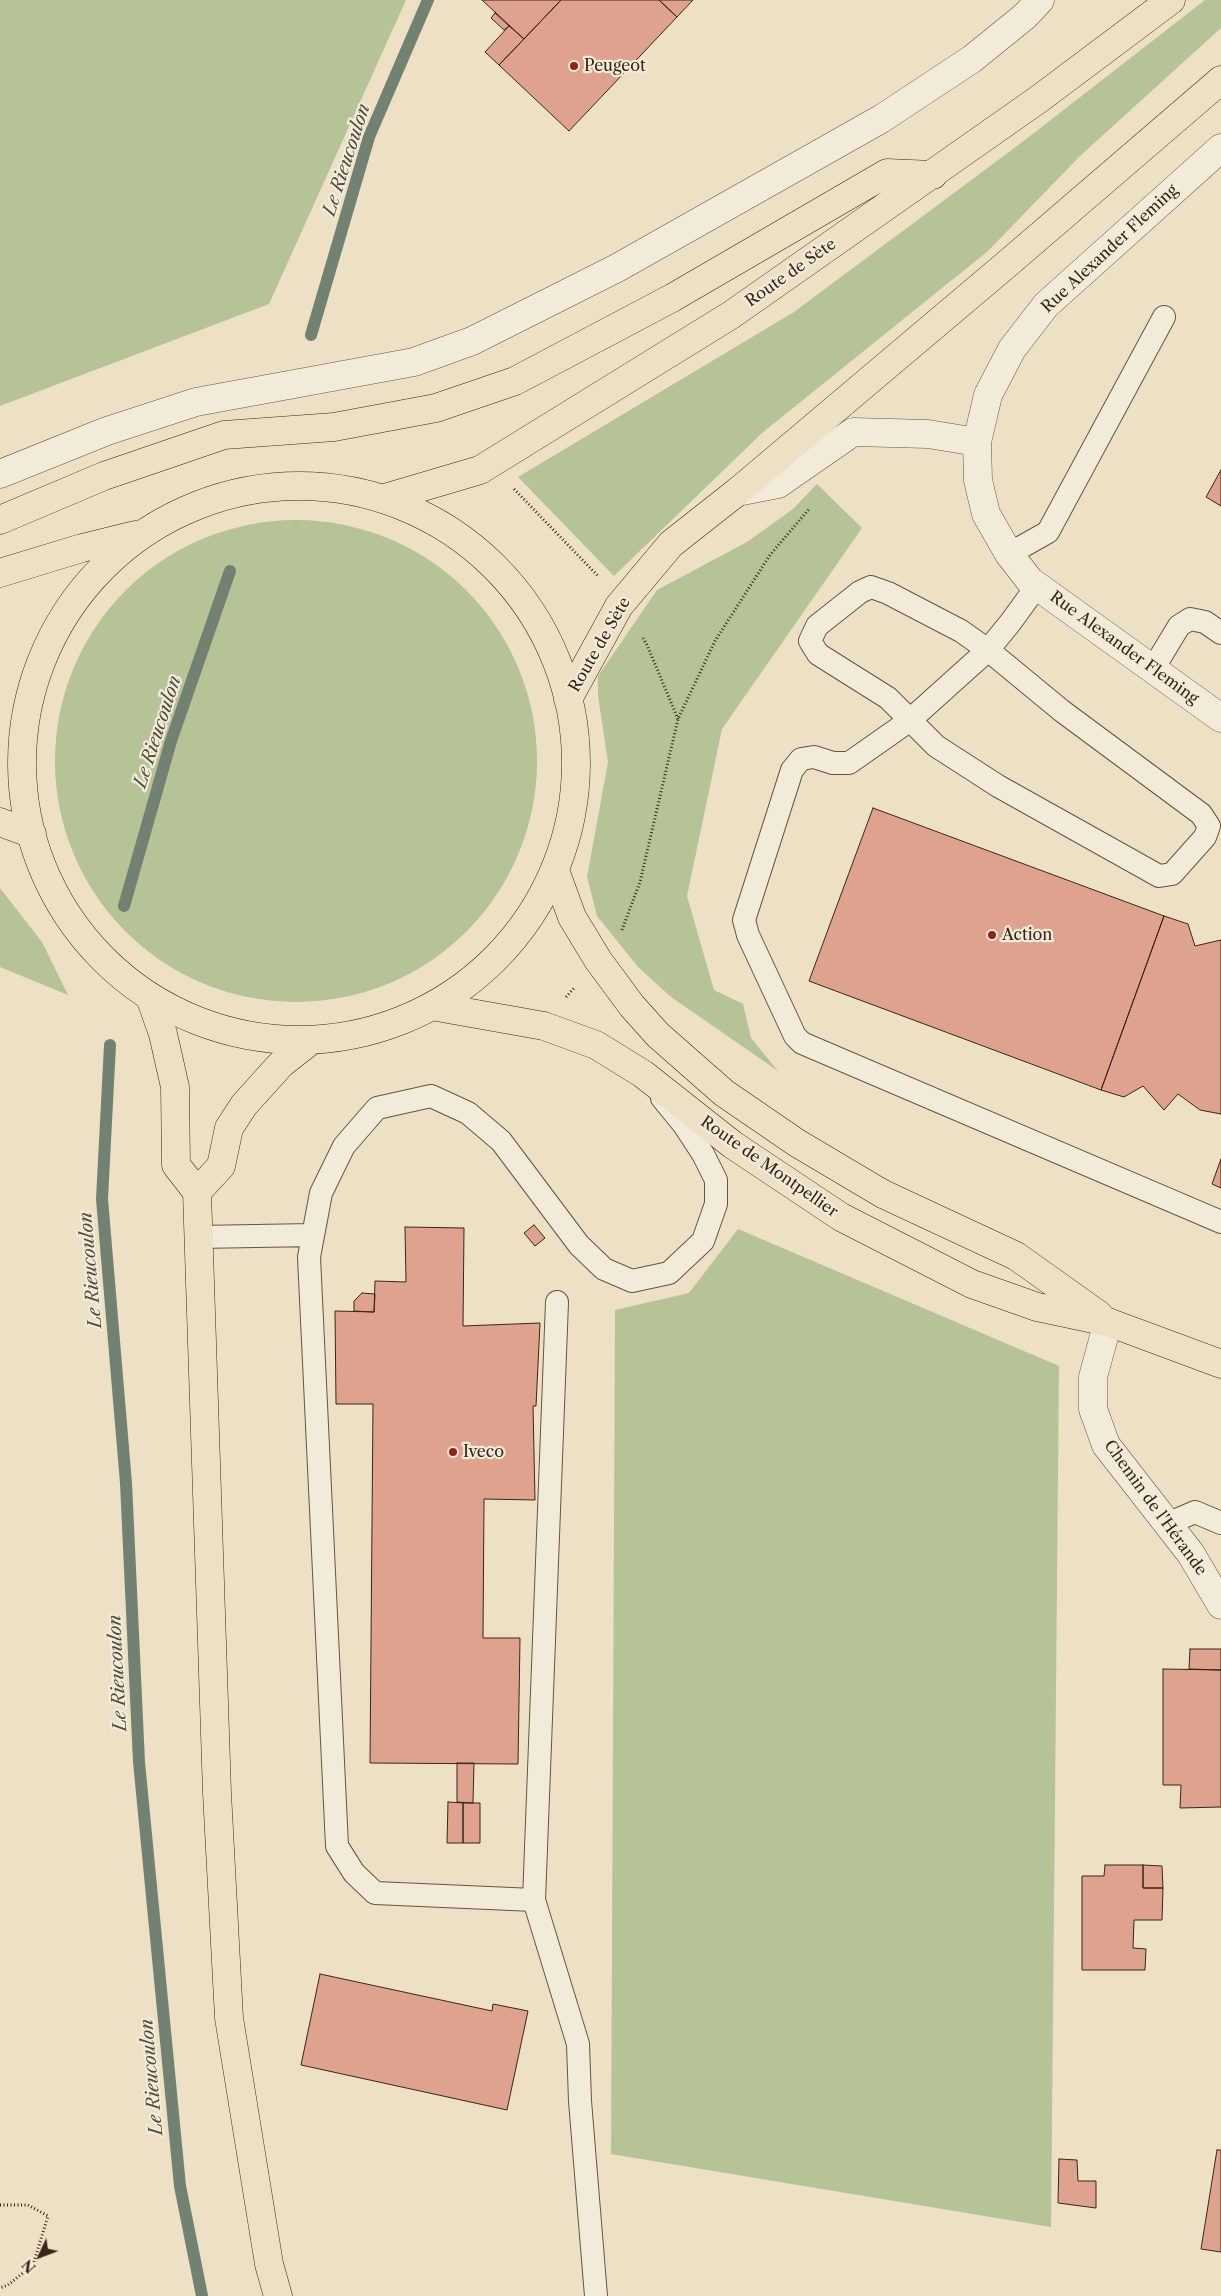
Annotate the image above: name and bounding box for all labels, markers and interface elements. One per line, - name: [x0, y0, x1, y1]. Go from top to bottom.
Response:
- place label: Peugeot: [584, 56, 646, 76]
- marker: Peugeot: [568, 60, 580, 72]
- water label: Le Rieucoulon: [319, 101, 375, 219]
- street label: Rue Alexander Fleming: [1038, 181, 1182, 317]
- street label: Route de Sète: [742, 235, 840, 311]
- street label: Rue Alexander Fleming: [1046, 587, 1202, 709]
- street label: Route de Sète: [565, 594, 635, 696]
- water label: Le Rieucoulon: [130, 673, 186, 791]
- place label: Action: [1002, 925, 1052, 945]
- marker: Action: [986, 929, 998, 941]
- street label: Route de Montpellier: [697, 1112, 841, 1222]
- water label: Le Rieucoulon: [75, 1211, 107, 1329]
- street label: Chemin de l'Hérande: [1099, 1437, 1211, 1579]
- place label: Iveco: [463, 1442, 504, 1462]
- marker: Iveco: [447, 1446, 459, 1458]
- water label: Le Rieucoulon: [104, 1614, 132, 1732]
- water label: Le Rieucoulon: [136, 2018, 168, 2136]
- north arrow: [15, 2231, 65, 2281]
- text: N: [18, 2256, 40, 2277]

